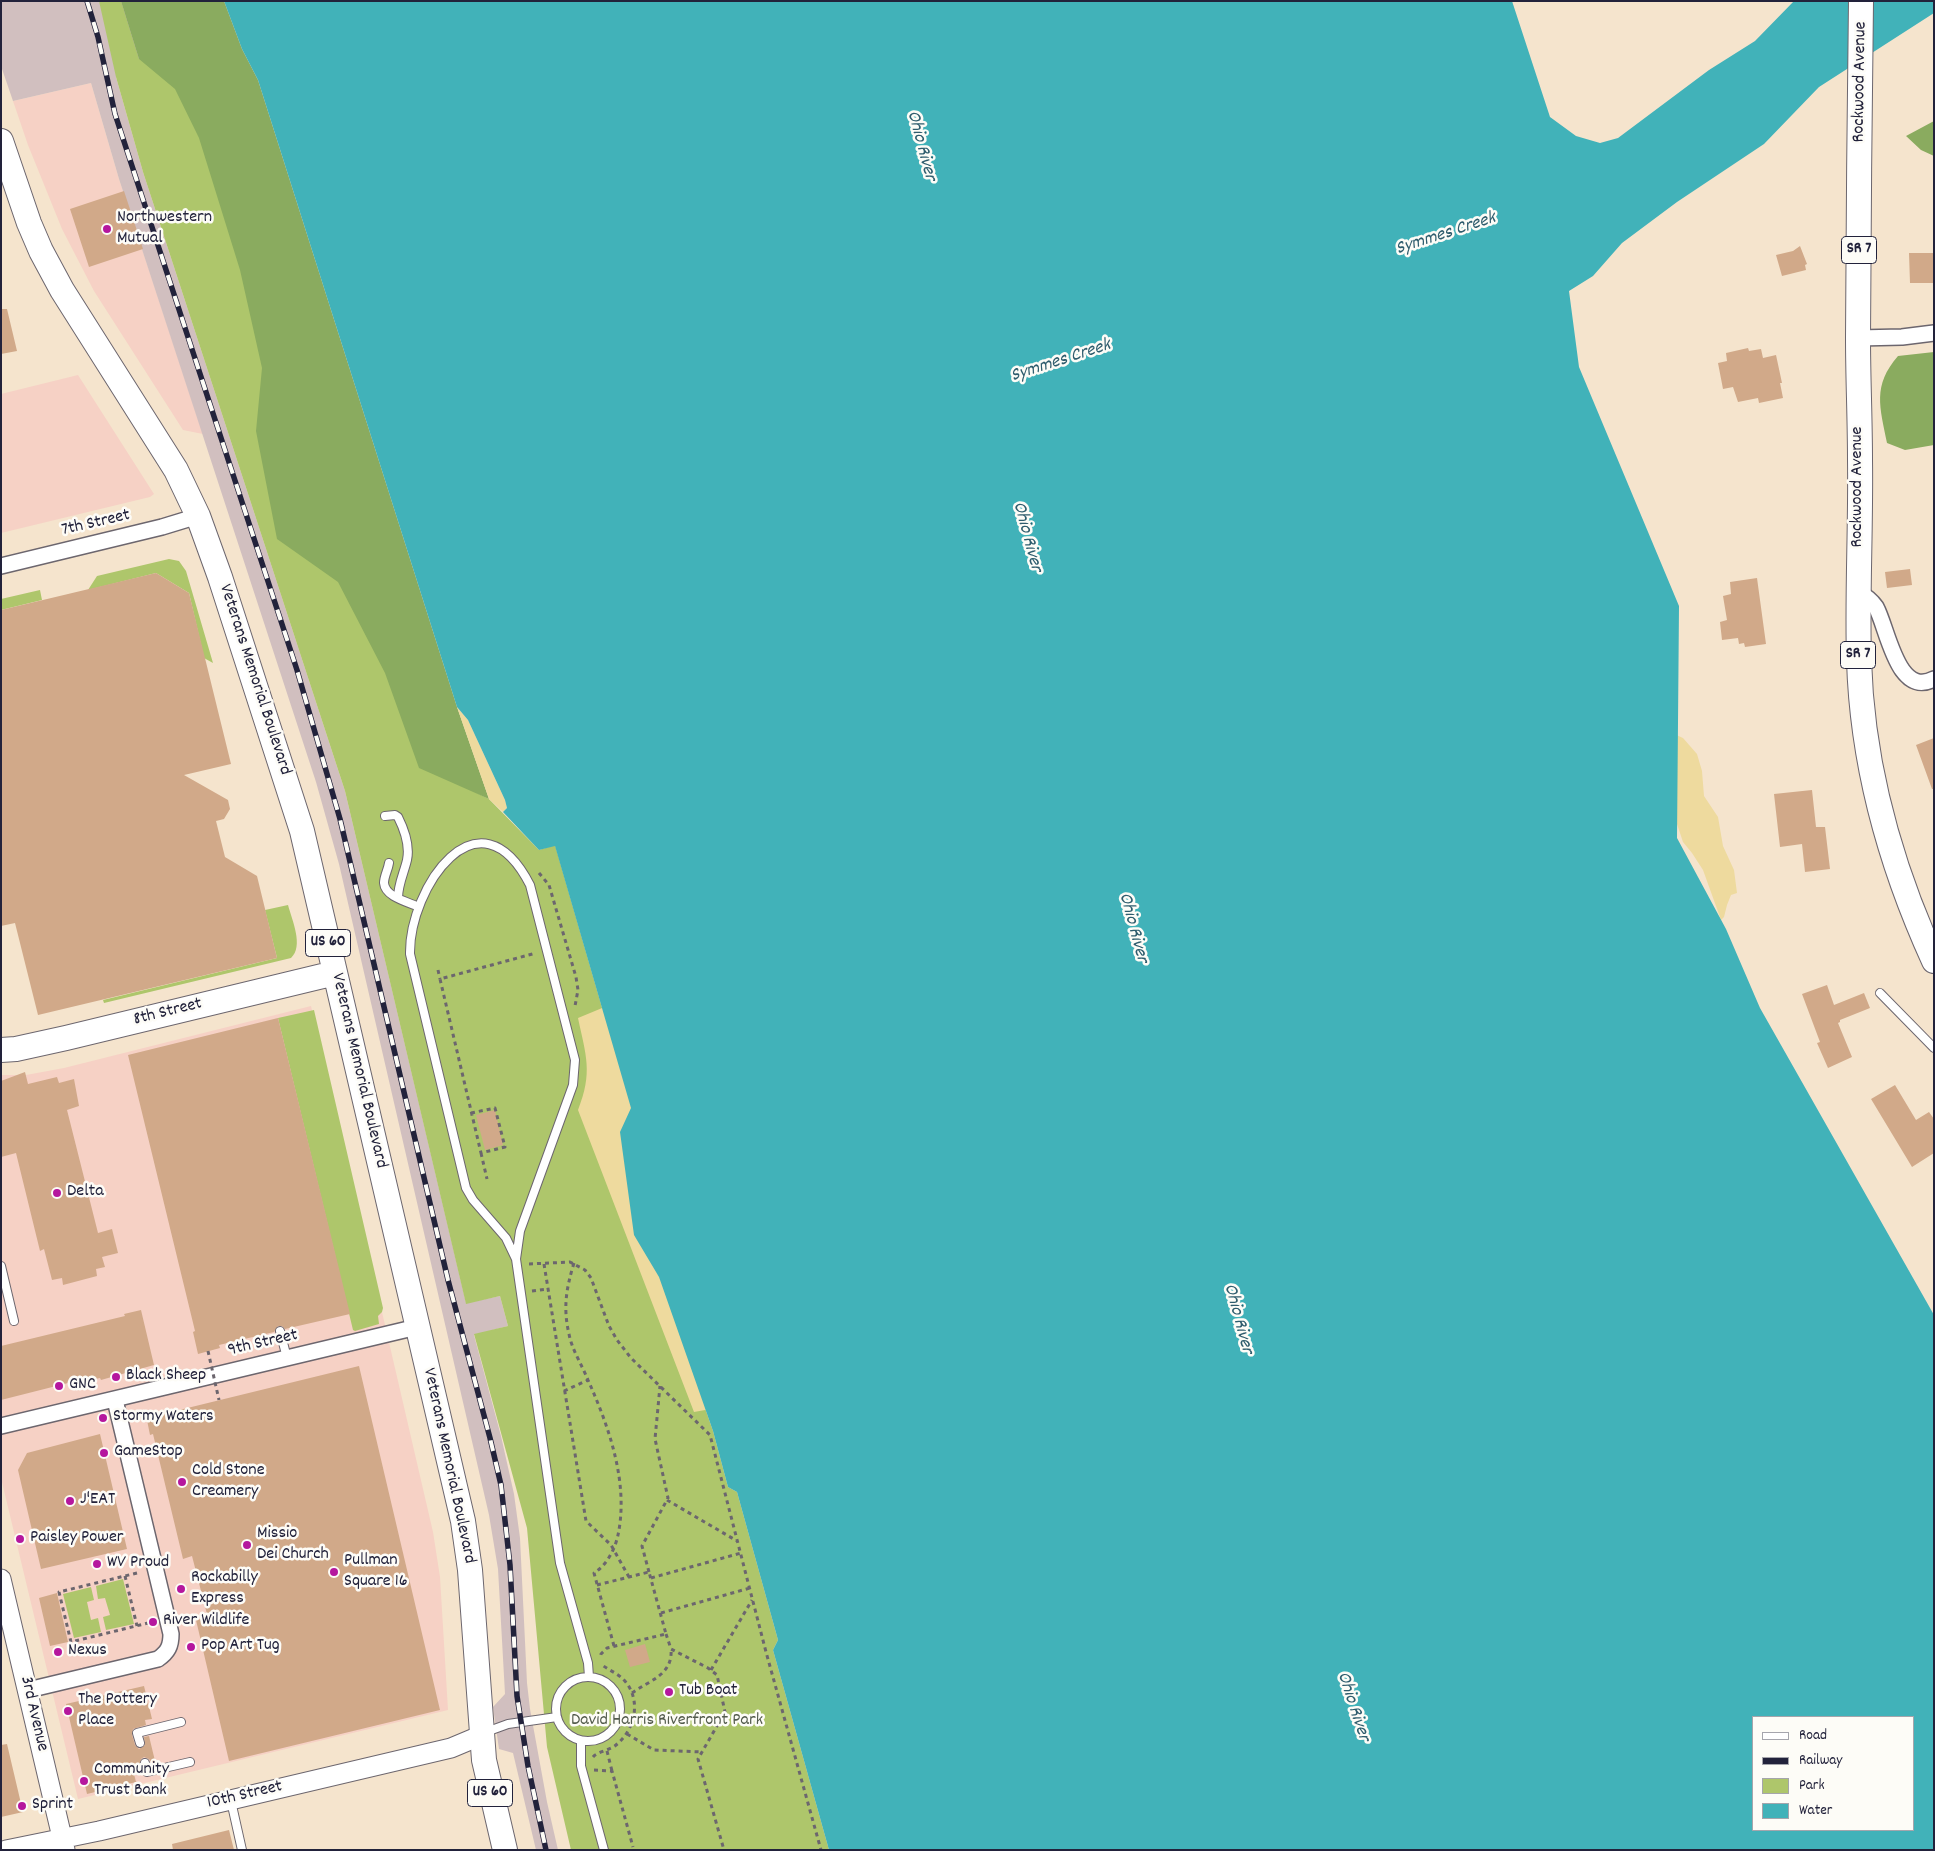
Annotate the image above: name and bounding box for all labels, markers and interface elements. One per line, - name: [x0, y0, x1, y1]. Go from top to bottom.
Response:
- street label: Rockwood Avenue: [1849, 21, 1873, 143]
- water label: Ohio River: [900, 108, 940, 184]
- place label: Northwestern Mutual: [117, 208, 212, 250]
- water label: Symmes Creek: [1393, 208, 1499, 262]
- marker: Northwestern Mutual: [101, 223, 113, 235]
- road number: SR 7: [1842, 236, 1876, 264]
- water label: Symmes Creek: [1008, 335, 1114, 389]
- street label: Rockwood Avenue: [1848, 427, 1870, 547]
- water label: Ohio River: [1006, 499, 1046, 575]
- street label: 7th Street: [60, 506, 132, 542]
- street label: Veterans Memorial Boulevard: [213, 582, 295, 778]
- road number: SR 7: [1840, 642, 1876, 668]
- water label: Ohio River: [1112, 890, 1152, 966]
- road number: US 60: [306, 930, 350, 956]
- street label: Veterans Memorial Boulevard: [325, 971, 391, 1171]
- street label: 8th Street: [131, 994, 205, 1032]
- place label: Delta: [67, 1182, 104, 1204]
- marker: Delta: [51, 1187, 63, 1199]
- water label: Ohio River: [1217, 1281, 1257, 1357]
- street label: 9th Street: [226, 1325, 300, 1363]
- place label: Black Sheep: [126, 1366, 206, 1388]
- street label: Veterans Memorial Boulevard: [417, 1366, 479, 1566]
- marker: Black Sheep: [110, 1371, 122, 1383]
- place label: GNC: [69, 1375, 96, 1397]
- marker: GNC: [53, 1380, 65, 1392]
- place label: Stormy Waters: [113, 1407, 214, 1429]
- marker: Stormy Waters: [97, 1412, 109, 1424]
- place label: GameStop: [114, 1442, 183, 1464]
- marker: GameStop: [98, 1447, 110, 1459]
- place label: Cold Stone Creamery: [192, 1461, 265, 1504]
- marker: Cold Stone Creamery: [176, 1476, 188, 1488]
- place label: J'EAT: [80, 1490, 115, 1512]
- marker: J'EAT: [64, 1495, 76, 1507]
- place label: Missio Dei Church: [257, 1524, 329, 1566]
- place label: Paisley Power: [30, 1528, 123, 1550]
- marker: Paisley Power: [14, 1533, 26, 1545]
- marker: Missio Dei Church: [241, 1539, 253, 1551]
- place label: Pullman Square 16: [344, 1551, 408, 1594]
- place label: WV Proud: [107, 1553, 169, 1575]
- marker: WV Proud: [91, 1558, 103, 1570]
- marker: Pullman Square 16: [328, 1566, 340, 1578]
- place label: Rockabilly Express: [191, 1568, 258, 1610]
- marker: Rockabilly Express: [175, 1583, 187, 1595]
- place label: River Wildlife: [163, 1611, 249, 1633]
- marker: River Wildlife: [147, 1616, 159, 1628]
- place label: Pop Art Tug: [201, 1636, 280, 1658]
- place label: Nexus: [68, 1641, 107, 1663]
- marker: Pop Art Tug: [185, 1641, 197, 1653]
- marker: Nexus: [52, 1646, 64, 1658]
- water label: Ohio River: [1330, 1669, 1374, 1745]
- street label: 3rd Avenue: [14, 1674, 52, 1754]
- place label: Tub Boat: [679, 1681, 737, 1703]
- marker: Tub Boat: [663, 1686, 675, 1698]
- place label: The Pottery Place: [78, 1690, 157, 1732]
- marker: The Pottery Place: [62, 1705, 74, 1717]
- park label: David Harris Riverfront Park: [571, 1711, 763, 1733]
- legend: [1752, 1716, 1915, 1831]
- text: Road: [1799, 1725, 1827, 1747]
- text: Railway: [1799, 1750, 1842, 1772]
- place label: Community Trust Bank: [94, 1760, 169, 1802]
- marker: Community Trust Bank: [78, 1775, 90, 1787]
- text: Park: [1799, 1775, 1825, 1797]
- street label: 10th Street: [205, 1777, 285, 1815]
- road number: US 60: [468, 1780, 512, 1806]
- place label: Sprint: [32, 1795, 73, 1817]
- marker: Sprint: [16, 1800, 28, 1812]
- text: Water: [1799, 1800, 1832, 1822]

